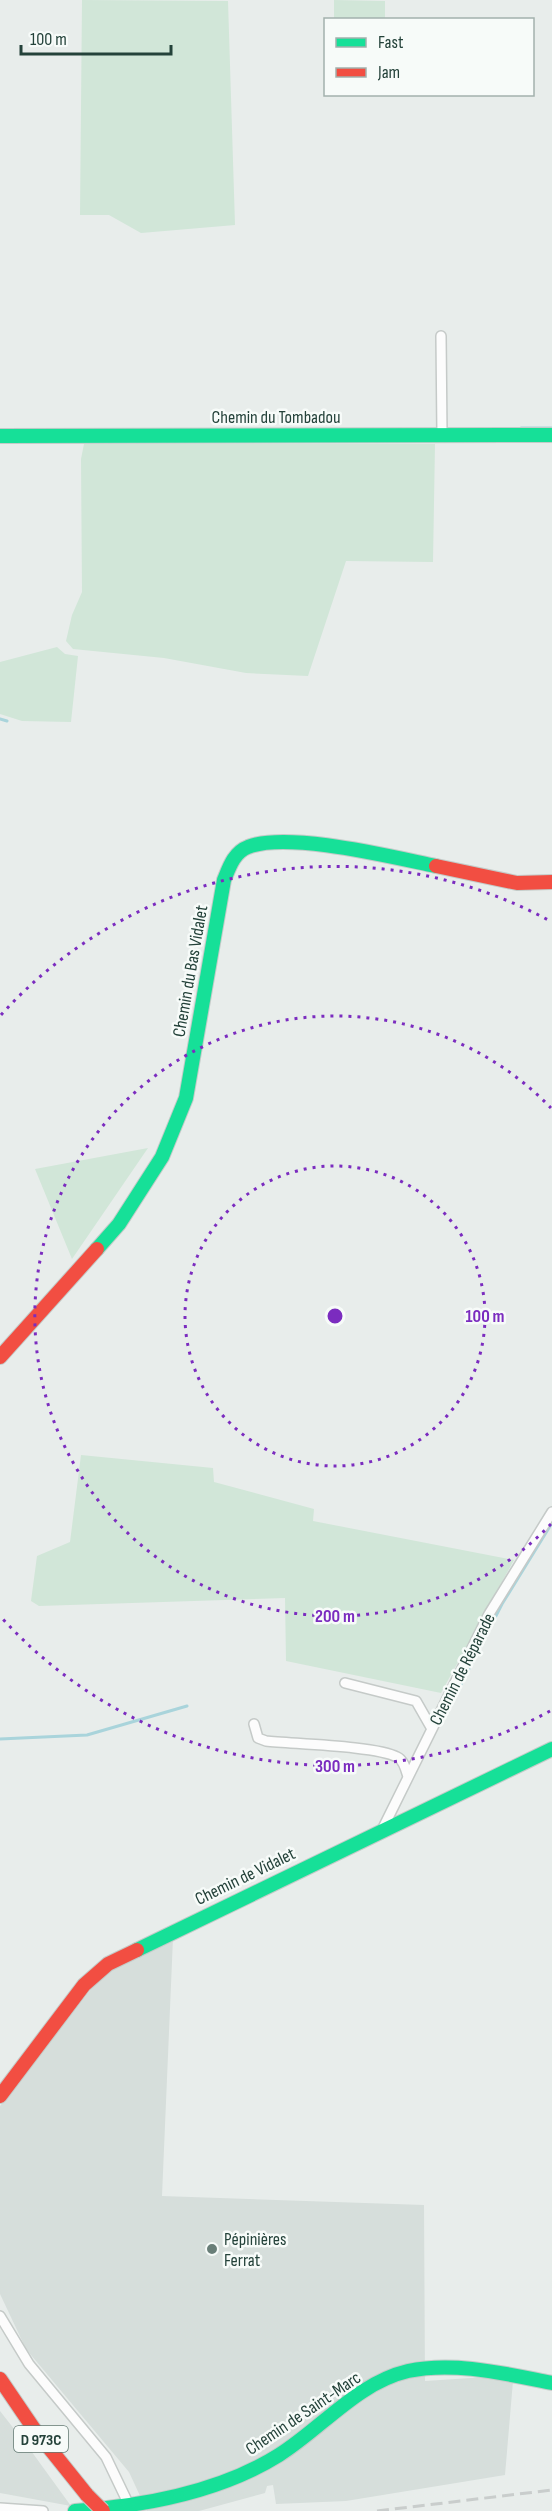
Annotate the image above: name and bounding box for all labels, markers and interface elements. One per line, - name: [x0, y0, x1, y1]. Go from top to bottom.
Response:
- scale bar: [21, 18, 171, 56]
- legend: [324, 18, 534, 96]
- text: 100 m: [30, 29, 67, 50]
- text: Fast: [378, 32, 404, 53]
- text: Jam: [377, 62, 400, 83]
- street label: Chemin du Tombadou: [211, 407, 341, 428]
- street label: Chemin du Bas Vidalet: [169, 903, 212, 1039]
- centre of rings: [325, 1306, 345, 1326]
- text: 100 m: [466, 1306, 505, 1327]
- text: 200 m: [315, 1606, 355, 1627]
- street label: Chemin de Réparade: [425, 1610, 500, 1729]
- text: 300 m: [315, 1756, 355, 1777]
- street label: Chemin de Vidalet: [192, 1843, 299, 1910]
- place label: Pépinières Ferrat: [224, 2229, 287, 2271]
- marker: Pépinières Ferrat: [205, 2242, 219, 2256]
- street label: Chemin de Saint-Marc: [242, 2367, 365, 2460]
- road number: D 973C: [14, 2426, 68, 2452]

